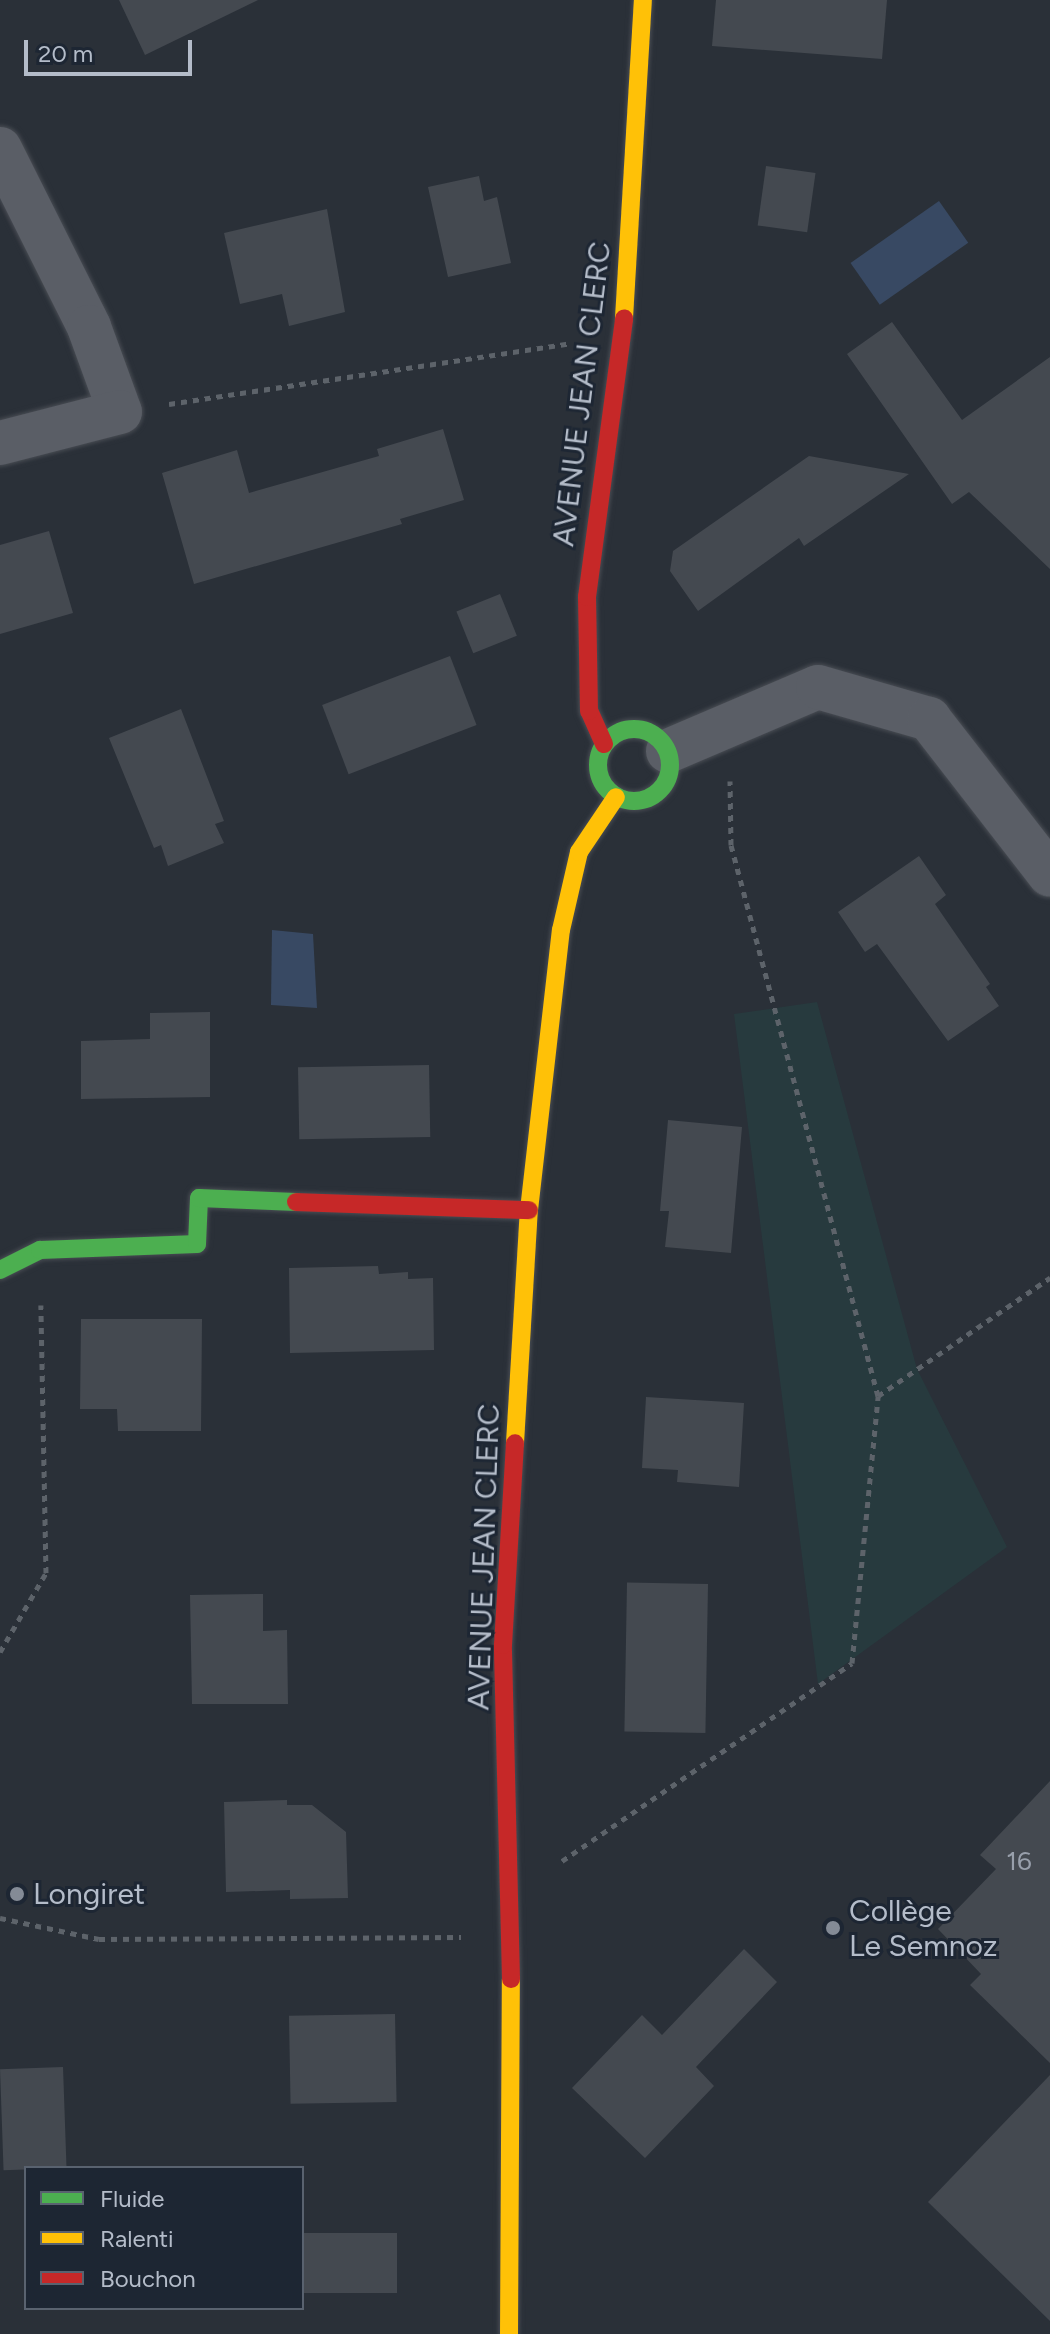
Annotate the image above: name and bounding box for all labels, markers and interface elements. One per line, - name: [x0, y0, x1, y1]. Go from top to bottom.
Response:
- scale bar: [28, 24, 196, 74]
- text: 20 m: [38, 39, 93, 68]
- street label: AVENUE JEAN CLERC: [545, 240, 619, 548]
- street label: AVENUE JEAN CLERC: [461, 1403, 507, 1711]
- house number: 16: [1006, 1846, 1032, 1878]
- place label: Longiret: [33, 1876, 145, 1912]
- marker: Longiret: [8, 1885, 26, 1903]
- place label: Collège Le Semnoz: [849, 1893, 998, 1964]
- marker: Collège Le Semnoz: [824, 1919, 842, 1937]
- legend: [24, 2166, 304, 2310]
- text: Fluide: [100, 2184, 164, 2213]
- text: Ralenti: [100, 2224, 174, 2253]
- text: Bouchon: [100, 2264, 196, 2293]

